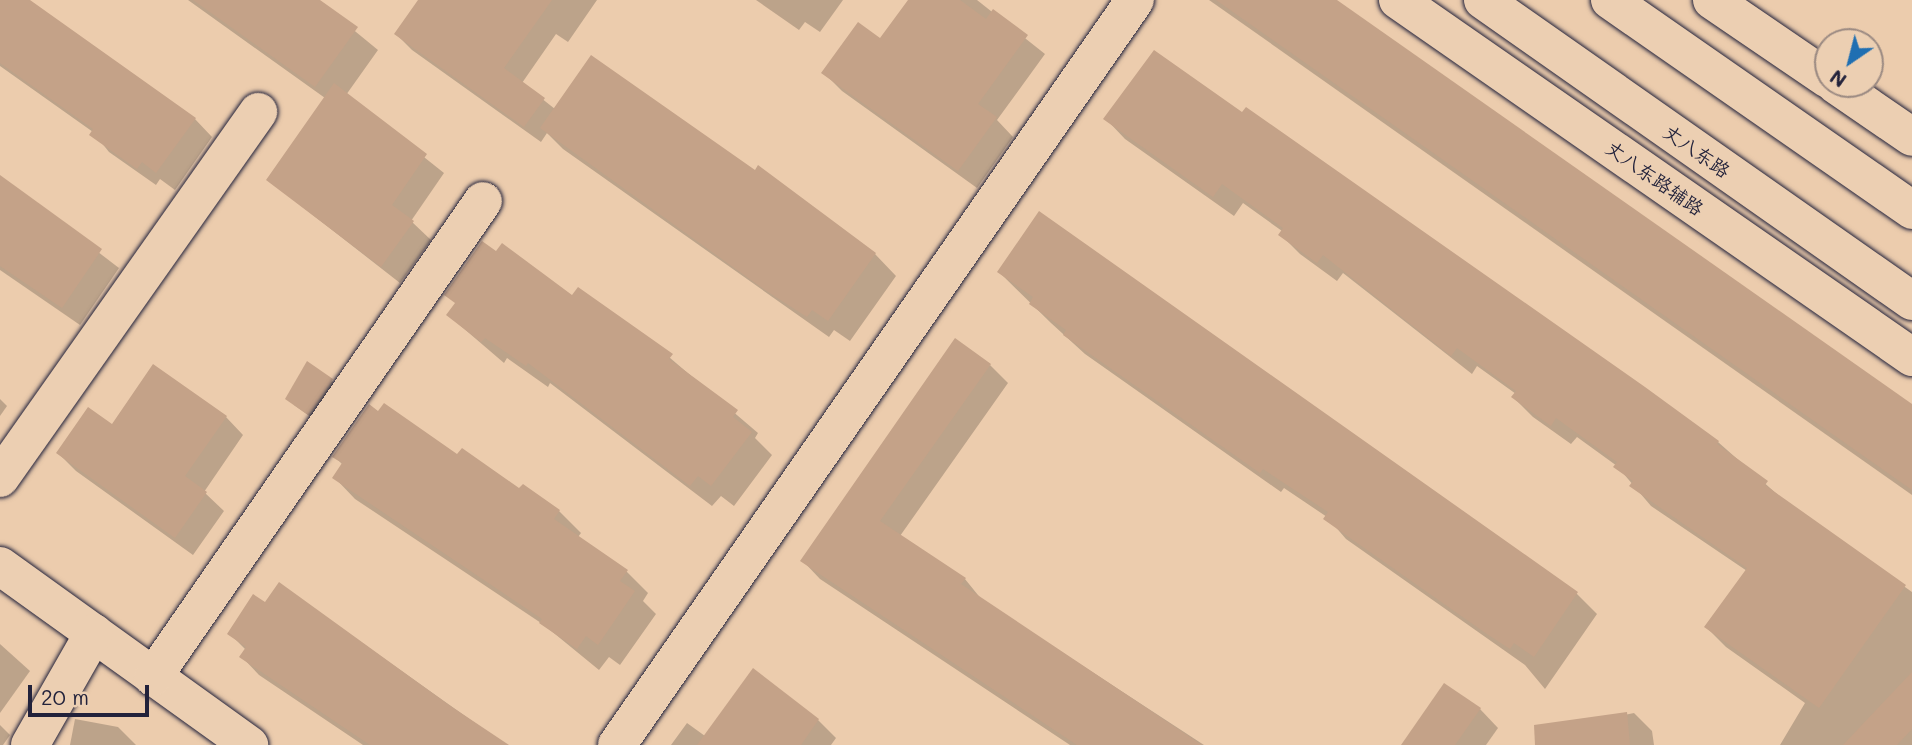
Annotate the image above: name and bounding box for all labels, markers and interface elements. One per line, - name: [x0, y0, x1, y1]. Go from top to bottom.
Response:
- north arrow: [1814, 28, 1884, 98]
- text: N: [1825, 65, 1851, 93]
- street label: 丈八东路: [1659, 120, 1735, 182]
- street label: 丈八东路辅路: [1602, 136, 1708, 220]
- scale bar: [32, 672, 152, 716]
- text: 20 m: [41, 683, 89, 710]

